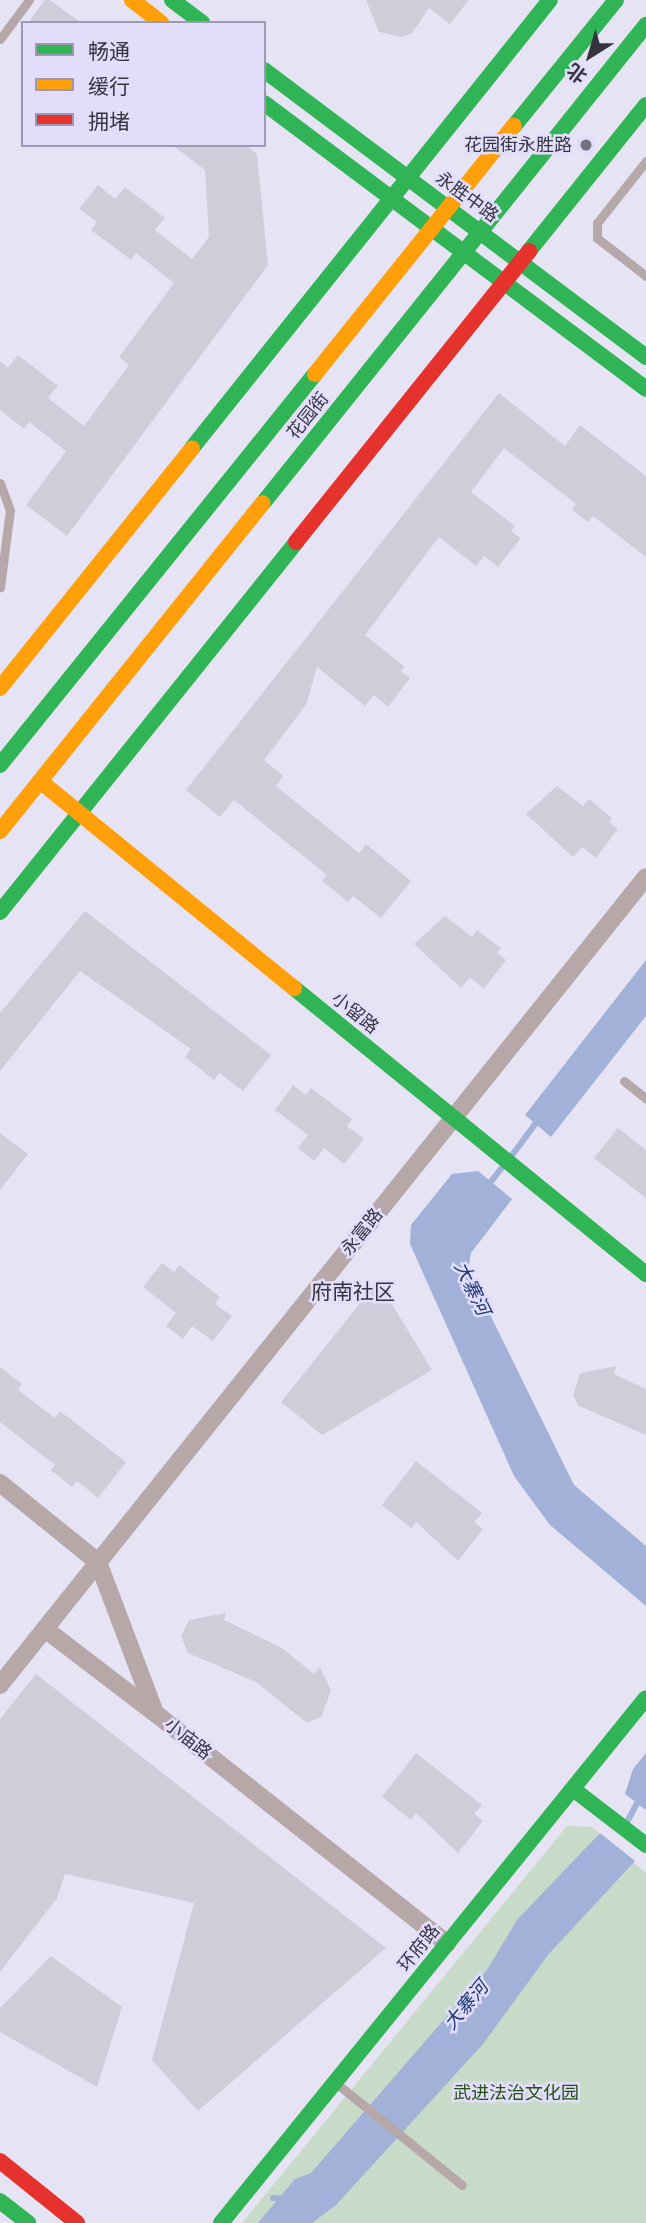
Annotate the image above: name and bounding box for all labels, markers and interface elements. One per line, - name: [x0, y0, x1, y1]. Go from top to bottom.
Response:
- legend: [21, 21, 266, 147]
- north arrow: [555, 21, 625, 91]
- text: 畅通: [88, 39, 130, 65]
- text: 北: [563, 57, 592, 88]
- text: 缓行: [88, 74, 130, 100]
- text: 拥堵: [88, 109, 130, 135]
- place label: 花园街永胜路: [464, 134, 572, 156]
- marker: 花园街永胜路: [578, 137, 594, 153]
- street label: 永胜中路: [432, 167, 502, 227]
- street label: 花园街: [283, 388, 333, 444]
- street label: 小留路: [327, 988, 383, 1038]
- street label: 永富路: [337, 1204, 387, 1260]
- water label: 大寨河: [448, 1258, 494, 1320]
- district label: 府南社区: [311, 1279, 395, 1305]
- street label: 小庙路: [160, 1714, 216, 1764]
- street label: 环府路: [394, 1920, 444, 1976]
- water label: 大寨河: [440, 1977, 494, 2035]
- park label: 武进法治文化园: [453, 2082, 579, 2104]

